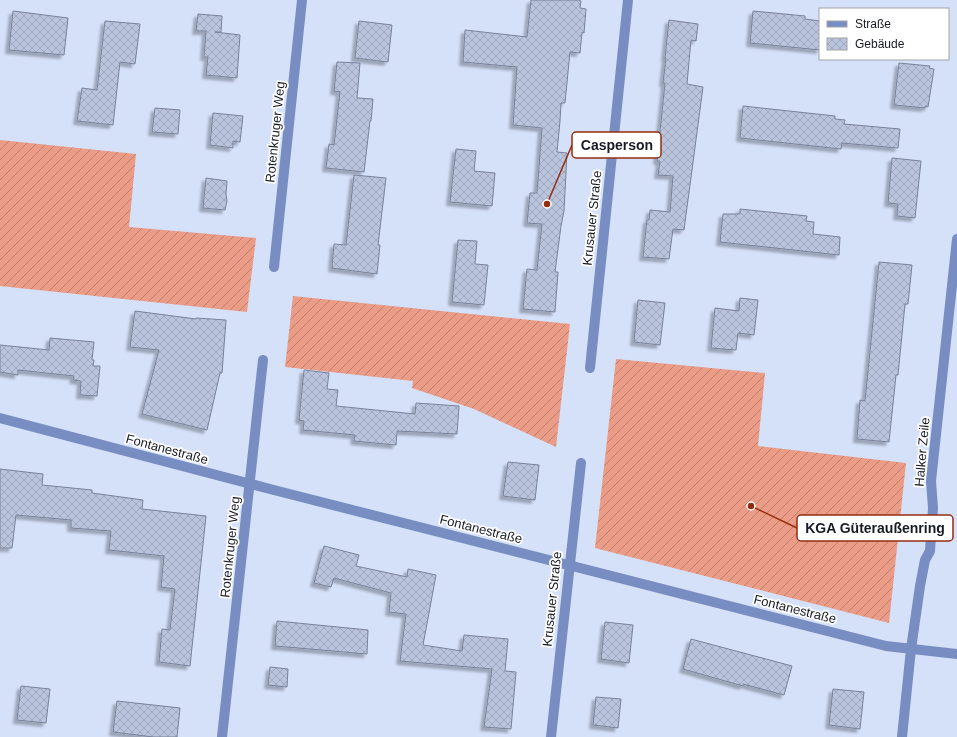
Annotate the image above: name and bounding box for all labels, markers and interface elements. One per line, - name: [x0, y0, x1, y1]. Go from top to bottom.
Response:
- legend: [819, 8, 949, 60]
- text: Straße: [855, 17, 891, 31]
- text: Gebäude: [855, 37, 905, 51]
- street label: Rotenkruger Weg: [262, 81, 288, 183]
- callout: Casperson: [572, 132, 661, 158]
- text: Casperson: [581, 137, 653, 153]
- street label: Krusauer Straße: [580, 170, 604, 266]
- street label: Halker Zeile: [912, 417, 932, 487]
- street label: Fontanestraße: [124, 431, 210, 467]
- street label: Rotenkruger Weg: [217, 496, 243, 598]
- street label: Fontanestraße: [438, 511, 524, 547]
- callout: KGA Güteraußenring: [797, 515, 953, 541]
- text: KGA Güteraußenring: [805, 520, 945, 536]
- street label: Krusauer Straße: [540, 551, 564, 647]
- street label: Fontanestraße: [752, 591, 838, 627]

